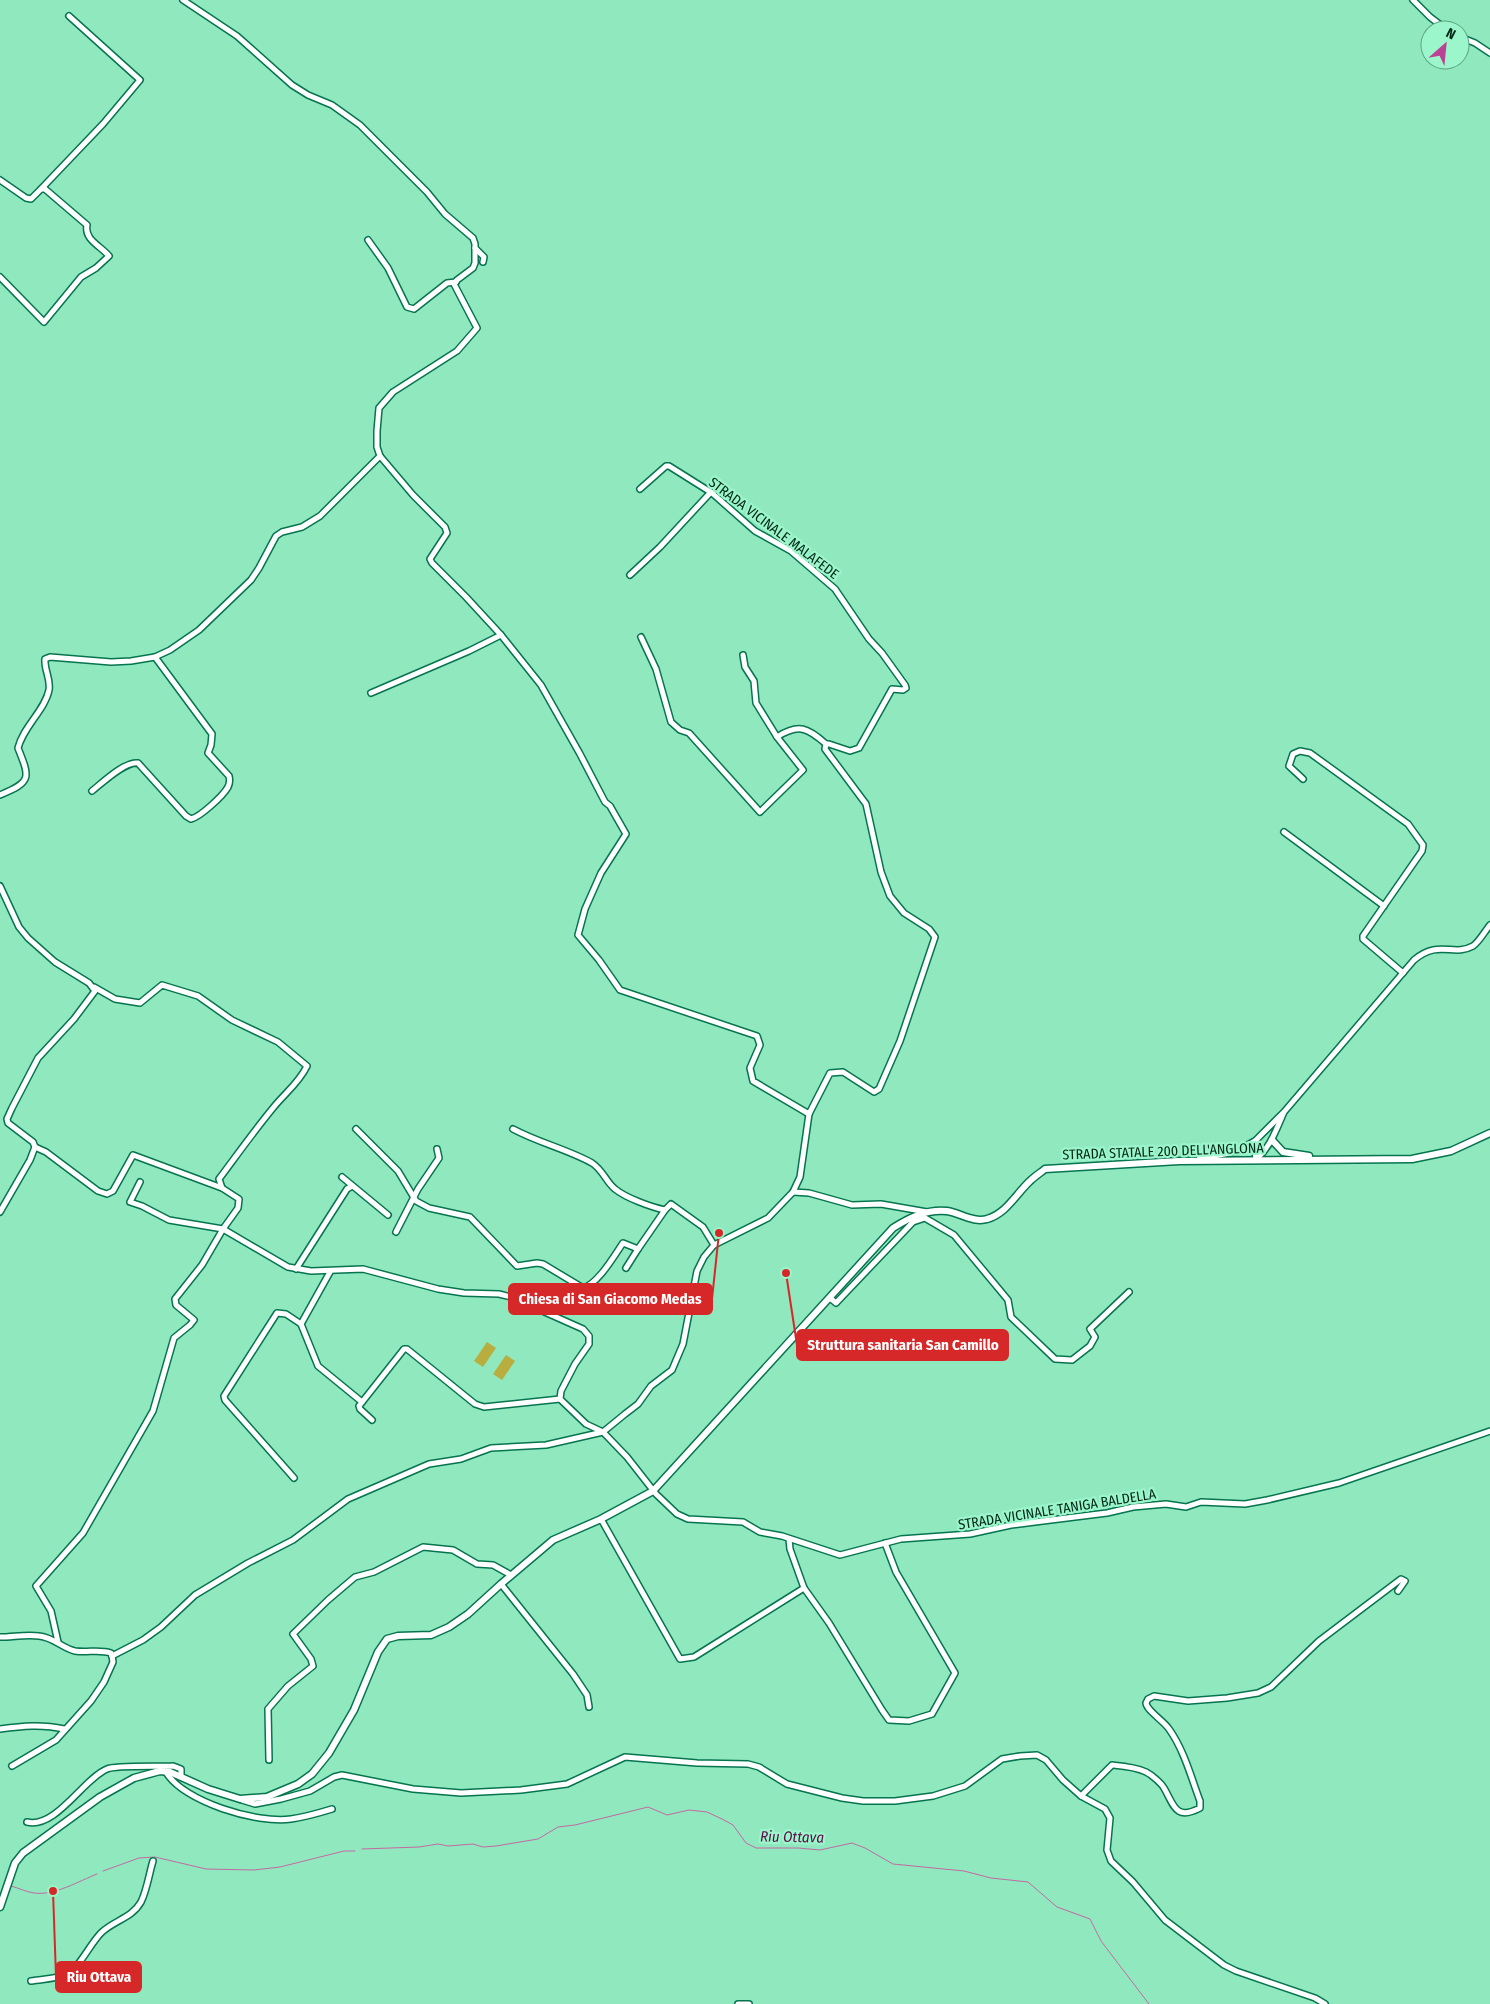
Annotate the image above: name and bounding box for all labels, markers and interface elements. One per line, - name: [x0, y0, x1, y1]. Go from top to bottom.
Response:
- north arrow: [1420, 20, 1470, 70]
- text: N: [1443, 24, 1458, 43]
- street label: STRADA VICINALE MALAFEDE: [705, 474, 842, 583]
- street label: STRADA STATALE 200 DELL'ANGLONA: [1062, 1139, 1265, 1164]
- callout: Chiesa di San Giacomo Medas: [509, 1284, 712, 1314]
- text: Chiesa di San Giacomo Medas: [518, 1290, 702, 1308]
- callout: Struttura sanitaria San Camillo: [797, 1330, 1008, 1360]
- text: Struttura sanitaria San Camillo: [807, 1336, 999, 1354]
- street label: STRADA VICINALE TANIGA BALDELLA: [957, 1485, 1158, 1534]
- water label: Riu Ottava: [760, 1827, 824, 1847]
- callout: Riu Ottava: [56, 1962, 141, 1992]
- text: Riu Ottava: [67, 1968, 132, 1986]

